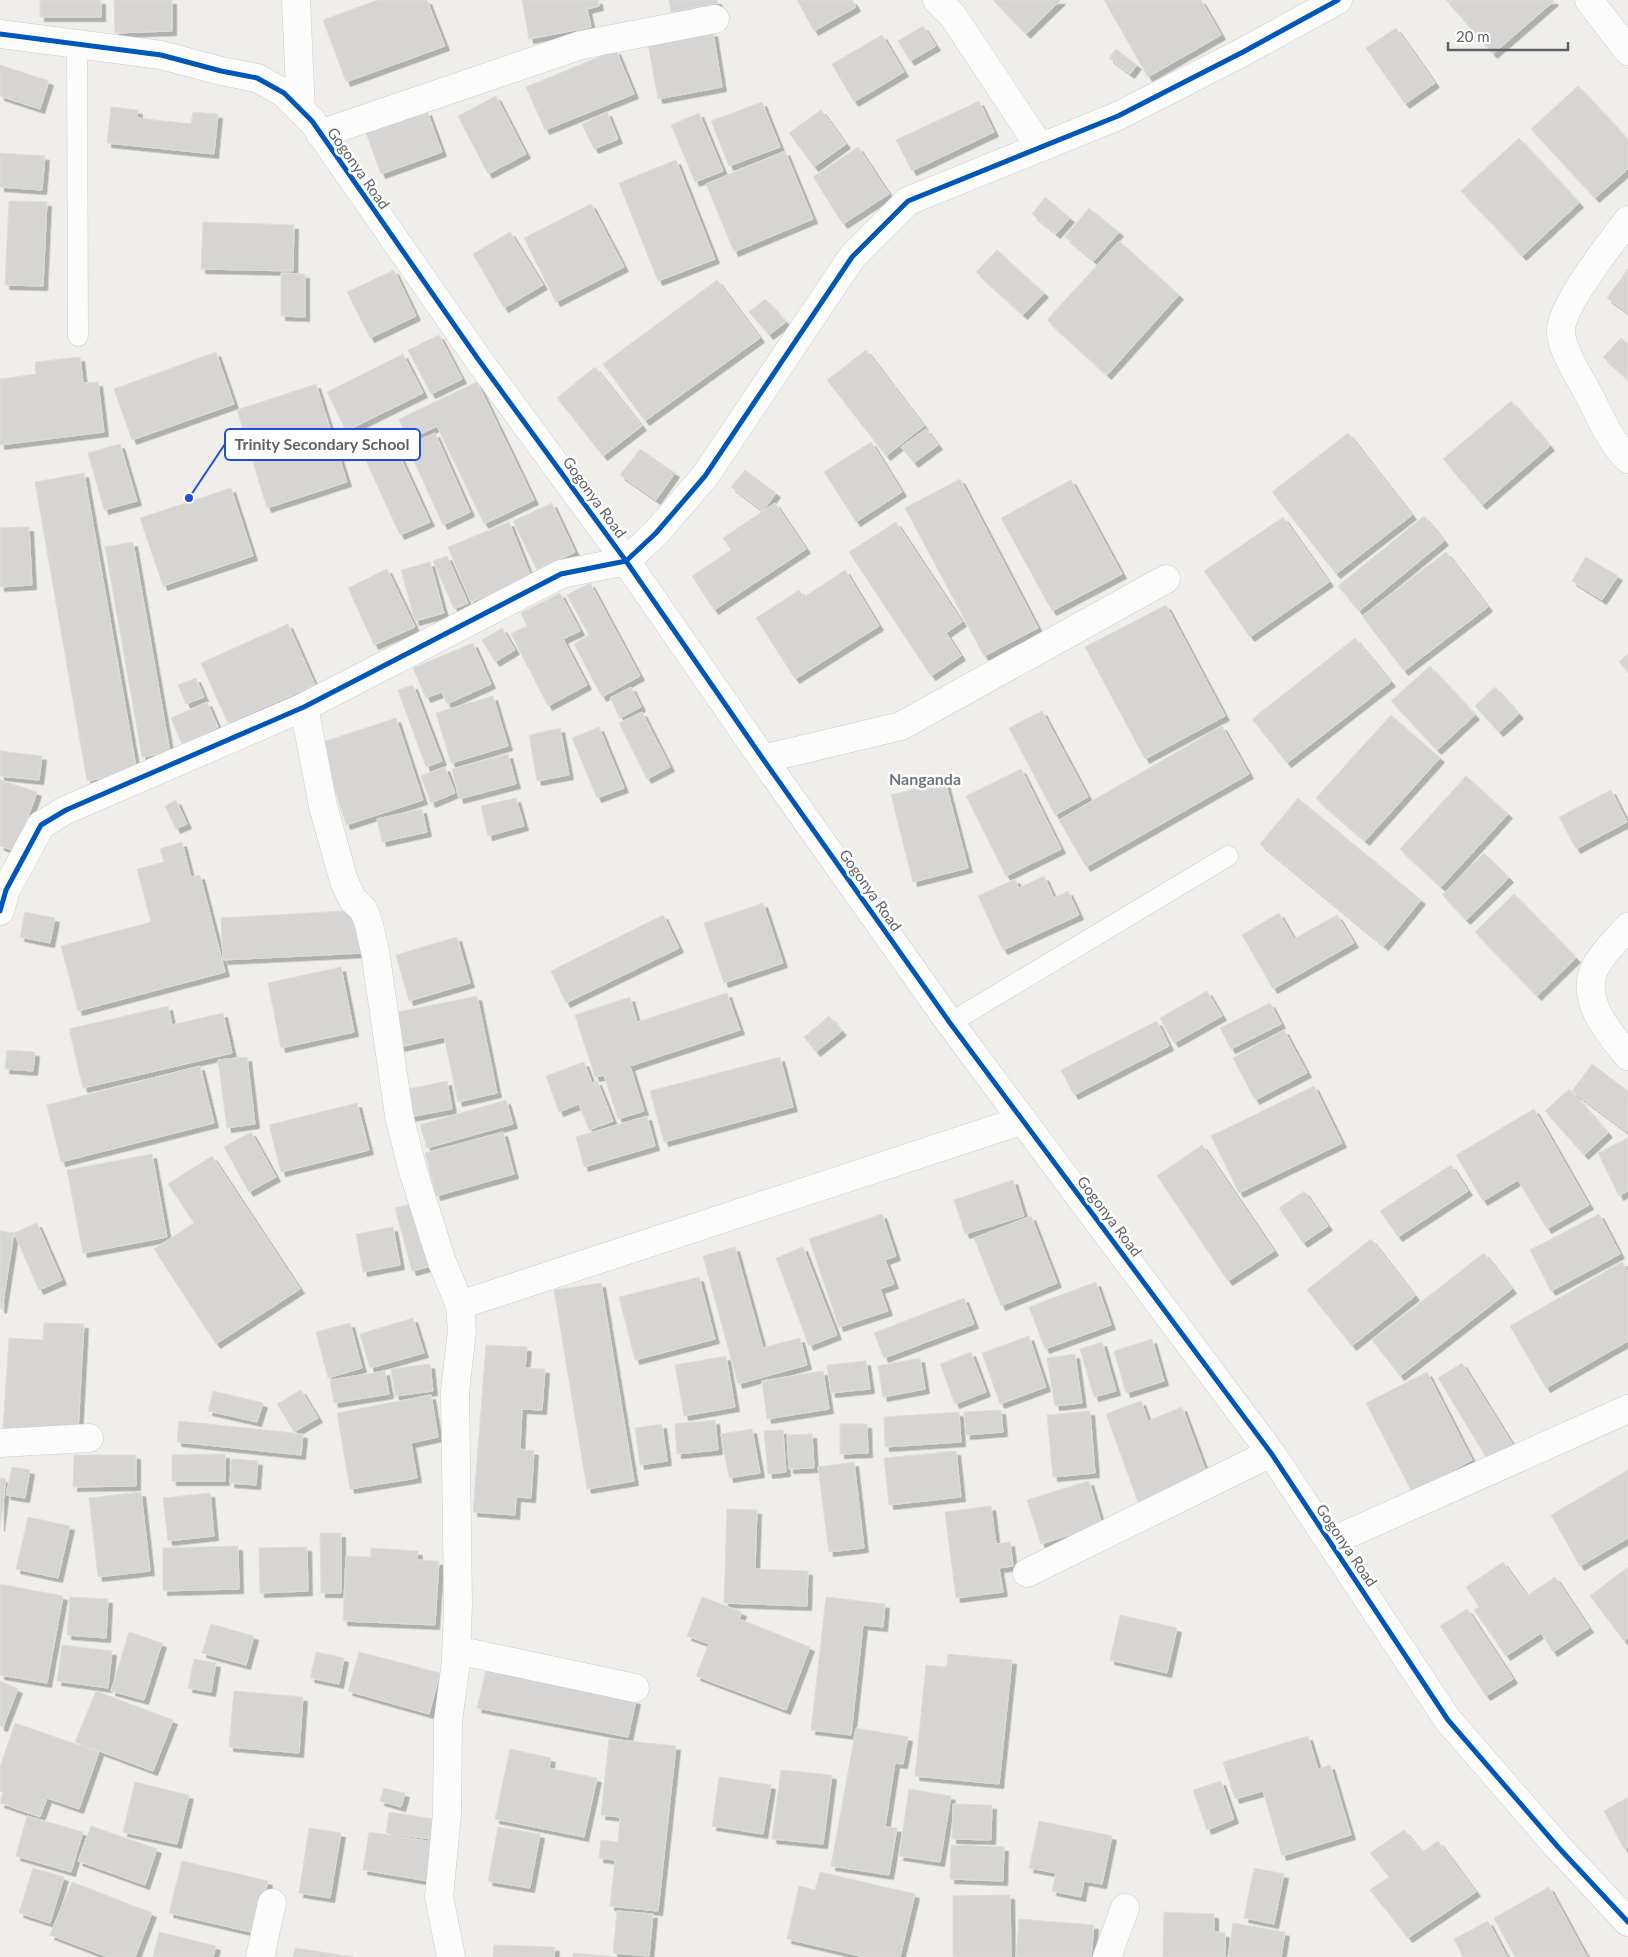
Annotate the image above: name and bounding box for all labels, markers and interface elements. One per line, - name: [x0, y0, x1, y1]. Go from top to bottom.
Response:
- scale bar: [1448, 20, 1568, 52]
- text: 20 m: [1456, 27, 1490, 45]
- street label: Gogonya Road: [324, 124, 394, 212]
- callout: Trinity Secondary School: [225, 429, 420, 460]
- text: Trinity Secondary School: [234, 434, 410, 453]
- street label: Gogonya Road: [560, 453, 630, 541]
- district label: Nanganda: [889, 769, 961, 788]
- street label: Gogonya Road: [836, 846, 906, 934]
- street label: Gogonya Road: [1074, 1172, 1146, 1260]
- street label: Gogonya Road: [1313, 1500, 1381, 1590]

